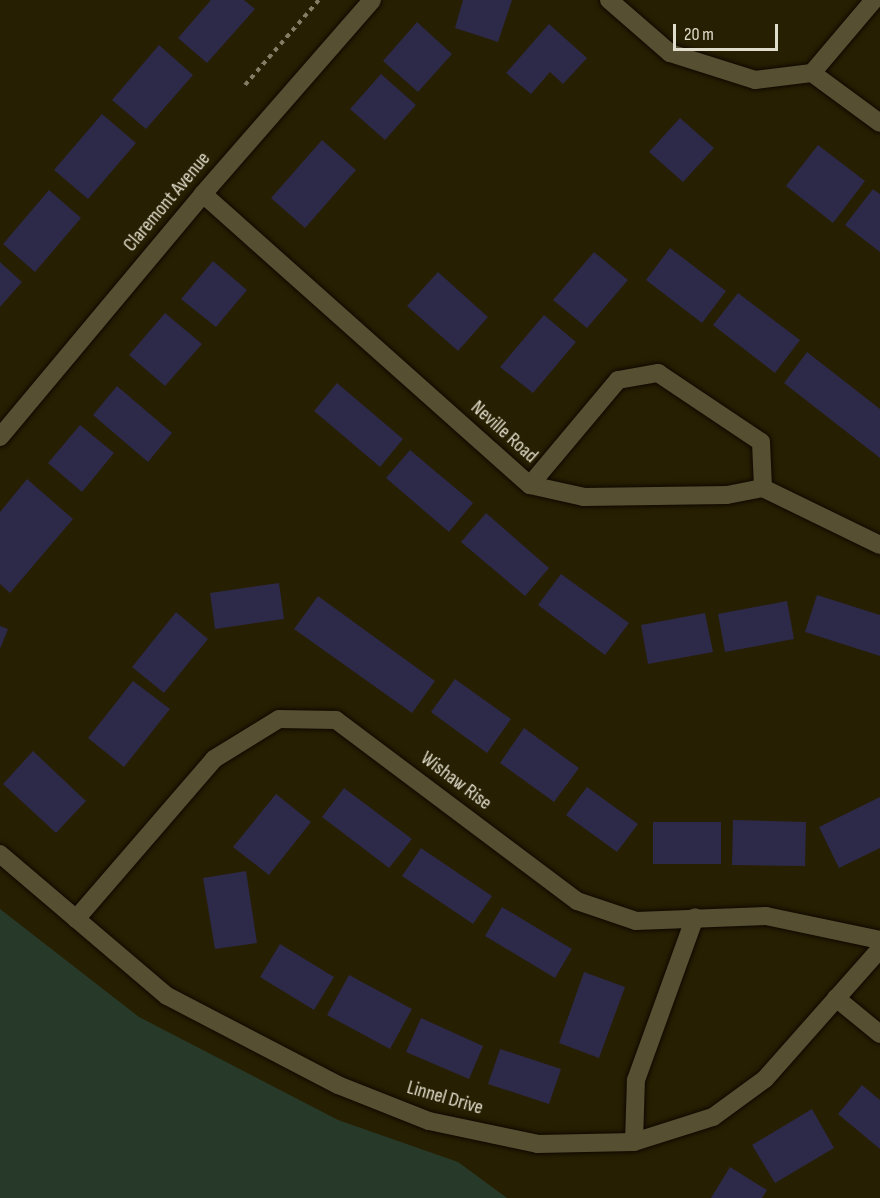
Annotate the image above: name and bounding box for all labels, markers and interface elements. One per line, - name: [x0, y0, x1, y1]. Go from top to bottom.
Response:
- scale bar: [676, 12, 781, 50]
- text: 20 m: [684, 24, 714, 45]
- street label: Claremont Avenue: [118, 147, 216, 257]
- street label: Neville Road: [466, 396, 542, 468]
- street label: Wishaw Rise: [416, 747, 496, 815]
- street label: Linnel Drive: [404, 1076, 486, 1120]

